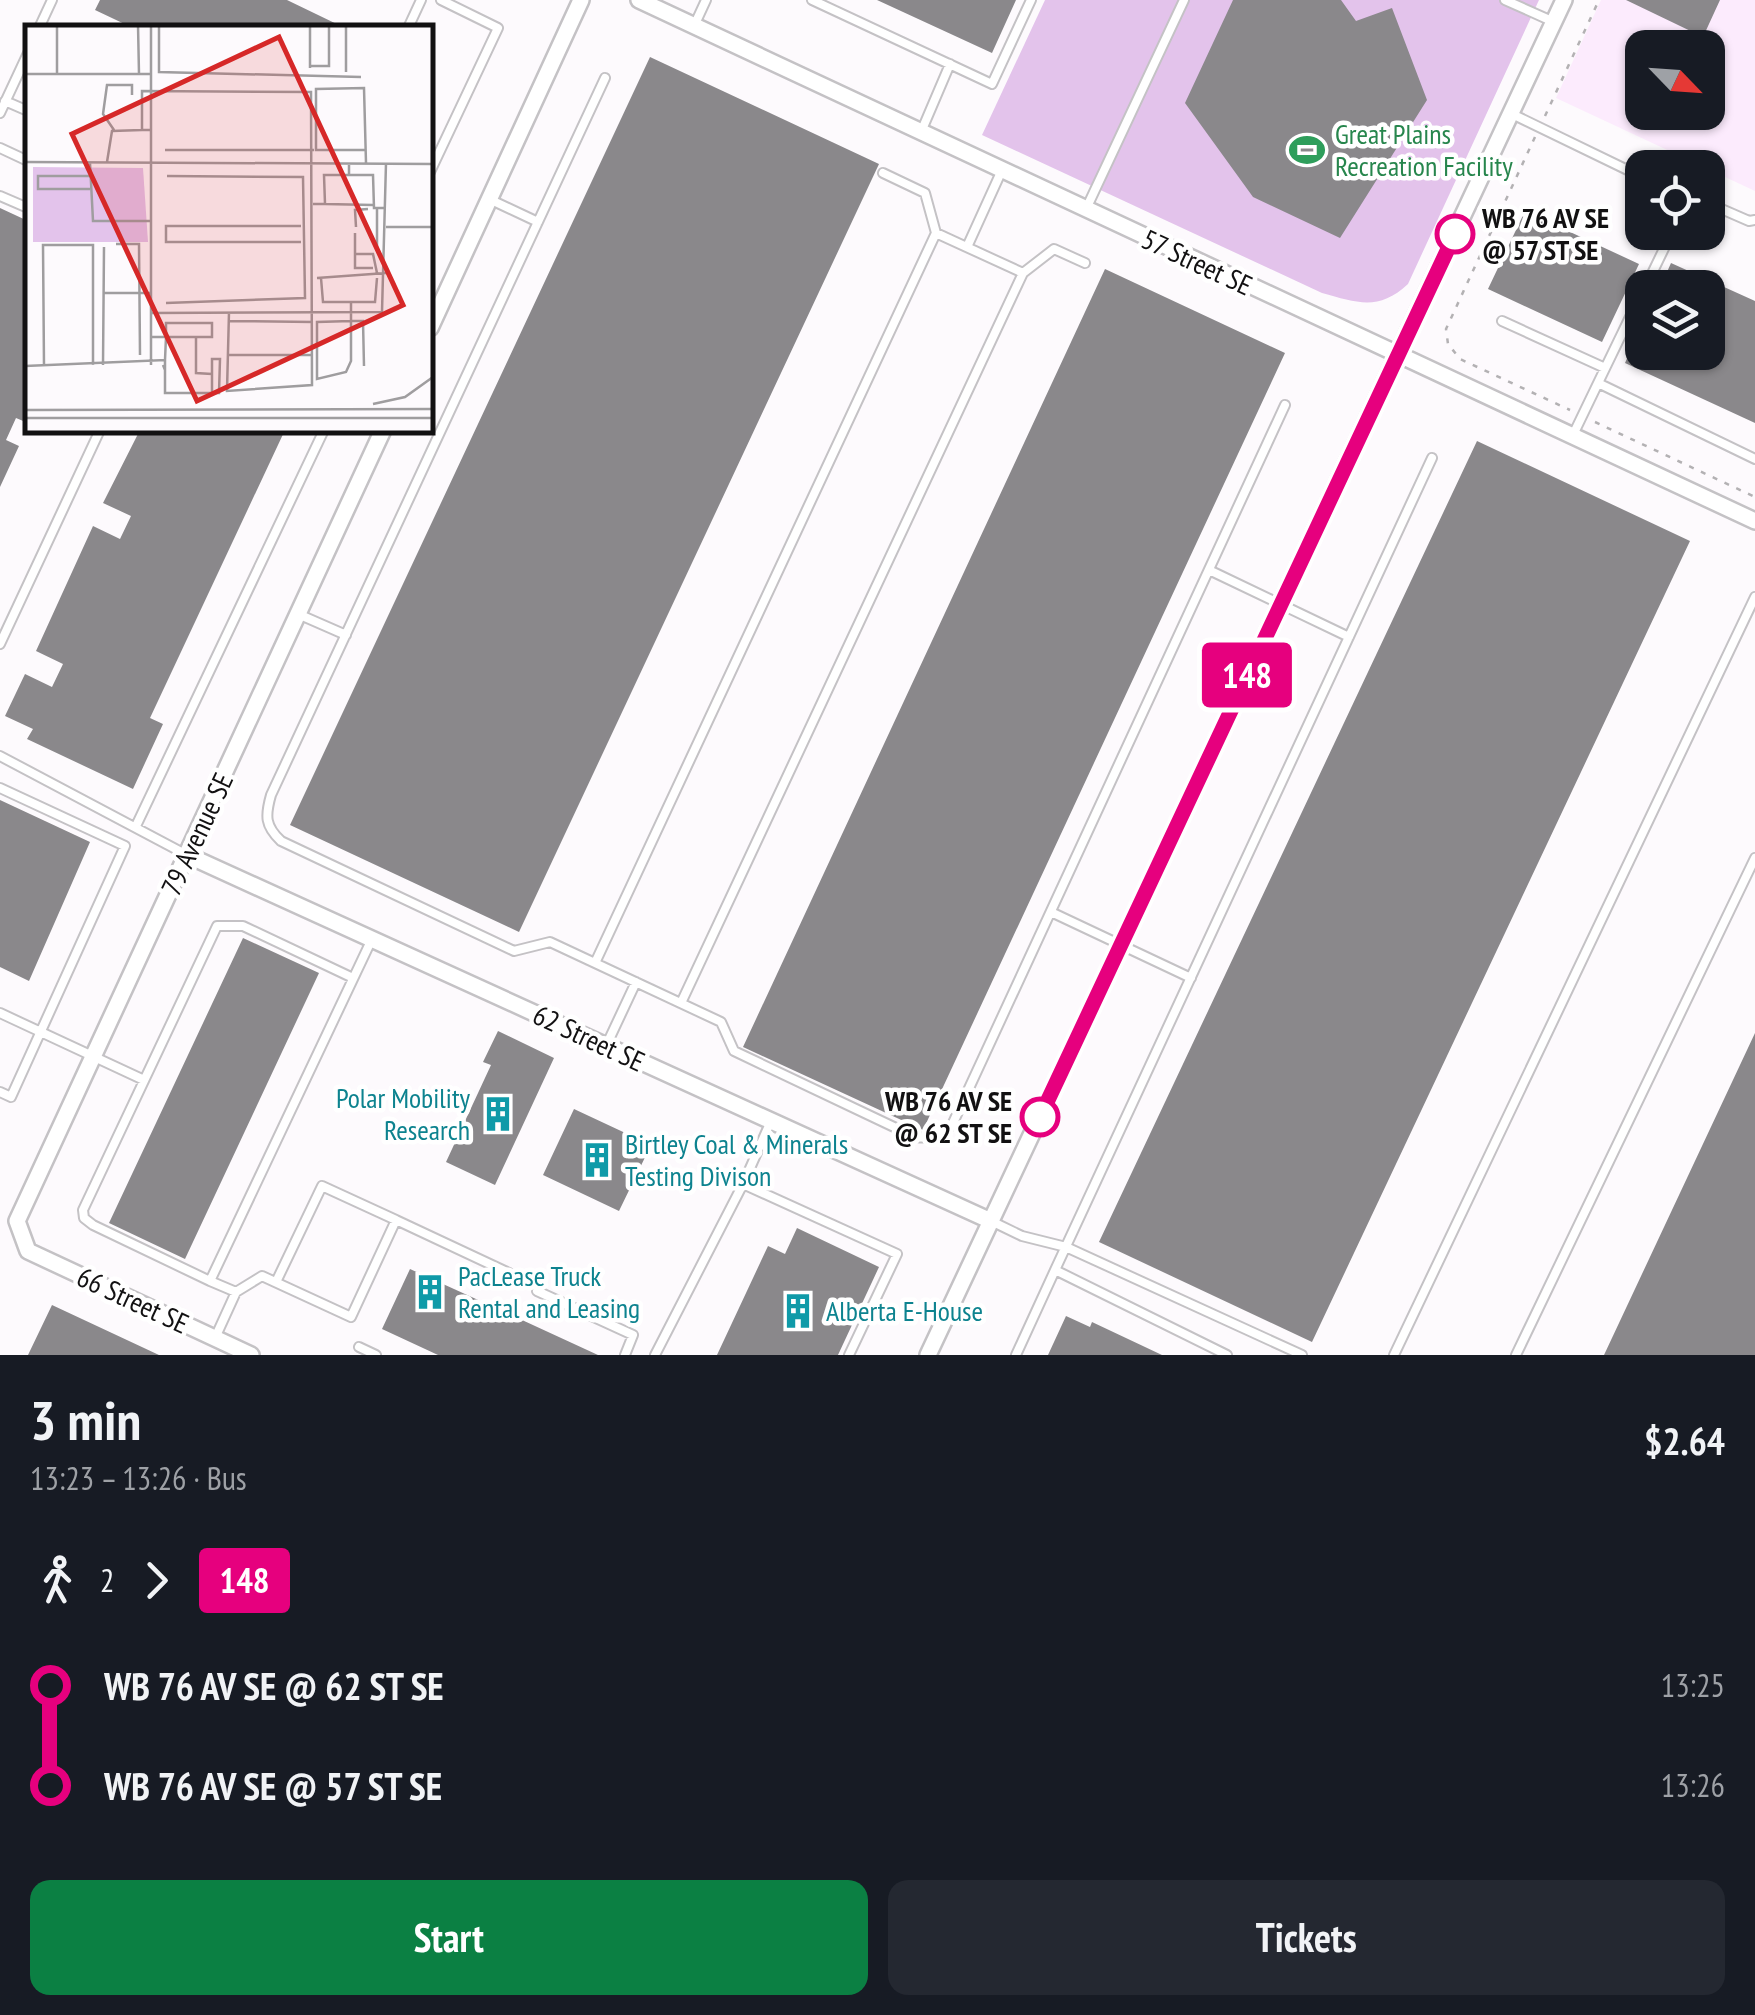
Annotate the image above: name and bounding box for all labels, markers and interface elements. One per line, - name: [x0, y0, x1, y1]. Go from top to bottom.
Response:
- inset map: [25, 25, 432, 432]
- north arrow: [1625, 30, 1725, 130]
- map controls: [1625, 30, 1725, 370]
- place label: Great Plains Recreation Facility: [1335, 115, 1513, 184]
- sports icon: Great Plains Recreation Facility: [1288, 131, 1326, 169]
- button: locate: [1625, 150, 1725, 250]
- place label: WB 76 AV SE @ 57 ST SE: [1481, 199, 1609, 268]
- marker: WB 76 AV SE @ 57 ST SE: [1436, 215, 1474, 253]
- street label: 57 Street SE: [1136, 220, 1258, 303]
- button: layers: [1625, 270, 1725, 370]
- line badge: 148: [1190, 642, 1304, 708]
- text: 148: [1222, 652, 1272, 698]
- street label: 79 Avenue SE: [152, 767, 241, 901]
- street label: 62 Street SE: [527, 996, 651, 1079]
- place label: Polar Mobility Research: [336, 1079, 470, 1148]
- place label: WB 76 AV SE @ 62 ST SE: [884, 1082, 1012, 1151]
- building icon: Polar Mobility Research: [479, 1095, 517, 1133]
- marker: WB 76 AV SE @ 62 ST SE: [1021, 1098, 1059, 1136]
- place label: Birtley Coal & Minerals Testing Divison: [625, 1125, 848, 1194]
- building icon: Birtley Coal & Minerals Testing Divison: [578, 1141, 616, 1179]
- place label: PacLease Truck Rental and Leasing: [458, 1257, 640, 1326]
- street label: 66 Street SE: [71, 1258, 195, 1341]
- building icon: PacLease Truck Rental and Leasing: [411, 1273, 449, 1311]
- building icon: Alberta E-House: [779, 1292, 817, 1330]
- place label: Alberta E-House: [826, 1292, 983, 1329]
- text: 3 min: [30, 1384, 141, 1455]
- text: $2.64: [1644, 1416, 1725, 1465]
- text: 13:23 – 13:26 · Bus: [30, 1457, 247, 1499]
- icon: walk: [30, 1553, 85, 1608]
- icon: forward: [129, 1553, 184, 1608]
- text: 148: [219, 1557, 270, 1603]
- text: 2: [100, 1559, 114, 1601]
- text: WB 76 AV SE @ 62 ST SE: [104, 1661, 444, 1710]
- text: 13:25: [1661, 1664, 1725, 1706]
- text: WB 76 AV SE @ 57 ST SE: [104, 1761, 442, 1810]
- text: 13:26: [1661, 1764, 1725, 1806]
- button: Start: [30, 1880, 868, 1995]
- button: Tickets: [888, 1880, 1725, 1995]

